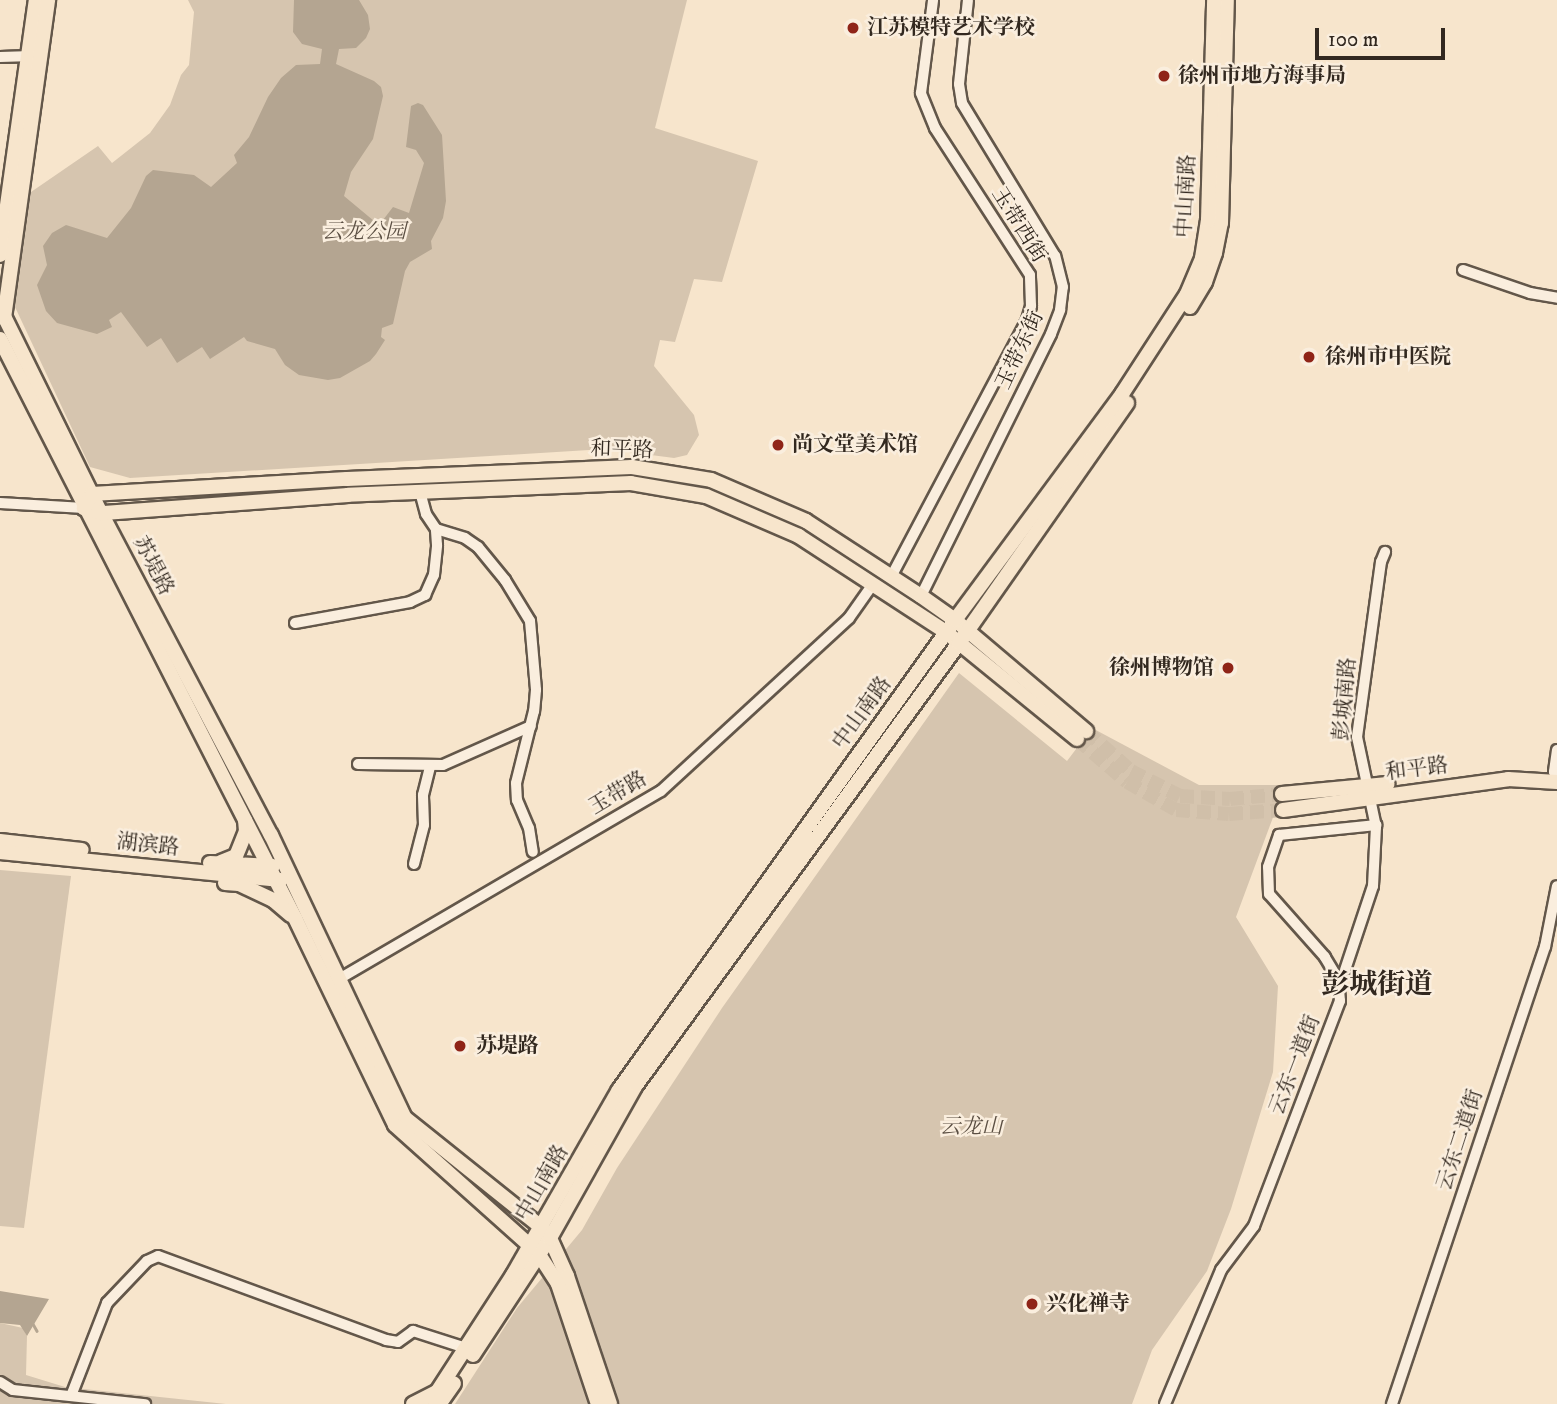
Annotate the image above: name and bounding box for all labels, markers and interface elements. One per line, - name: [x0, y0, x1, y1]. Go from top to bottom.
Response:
- scale bar: [1319, 14, 1448, 58]
- place label: 江苏模特艺术学校: [867, 15, 1035, 41]
- marker: 江苏模特艺术学校: [845, 20, 861, 36]
- text: 100 m: [1328, 27, 1379, 53]
- place label: 徐州市地方海事局: [1178, 63, 1346, 89]
- marker: 徐州市地方海事局: [1156, 68, 1172, 84]
- street label: 中山南路: [1171, 153, 1201, 239]
- street label: 玉带西街: [986, 183, 1052, 267]
- park label: 云龙公园: [322, 219, 406, 245]
- street label: 玉带东街: [991, 307, 1049, 393]
- place label: 徐州市中医院: [1325, 344, 1451, 370]
- marker: 徐州市中医院: [1299, 347, 1319, 367]
- place label: 尚文堂美术馆: [792, 432, 918, 458]
- street label: 和平路: [590, 436, 654, 464]
- marker: 尚文堂美术馆: [770, 437, 786, 453]
- street label: 苏堤路: [127, 532, 179, 600]
- place label: 徐州博物馆: [1109, 655, 1214, 681]
- street label: 彭城南路: [1329, 656, 1361, 742]
- marker: 徐州博物馆: [1220, 660, 1236, 676]
- street label: 中山南路: [827, 672, 897, 754]
- street label: 和平路: [1384, 753, 1450, 785]
- street label: 玉带路: [585, 766, 651, 820]
- street label: 湖滨路: [115, 829, 181, 861]
- district label: 彭城街道: [1321, 968, 1433, 1002]
- street label: 云东一道街: [1264, 1011, 1326, 1119]
- place label: 苏堤路: [476, 1033, 539, 1059]
- marker: 苏堤路: [450, 1036, 470, 1056]
- street label: 云东二道街: [1432, 1086, 1488, 1194]
- park label: 云龙山: [940, 1114, 1002, 1140]
- street label: 中山南路: [510, 1140, 574, 1226]
- place label: 兴化禅寺: [1046, 1291, 1130, 1317]
- marker: 兴化禅寺: [1024, 1296, 1040, 1312]

